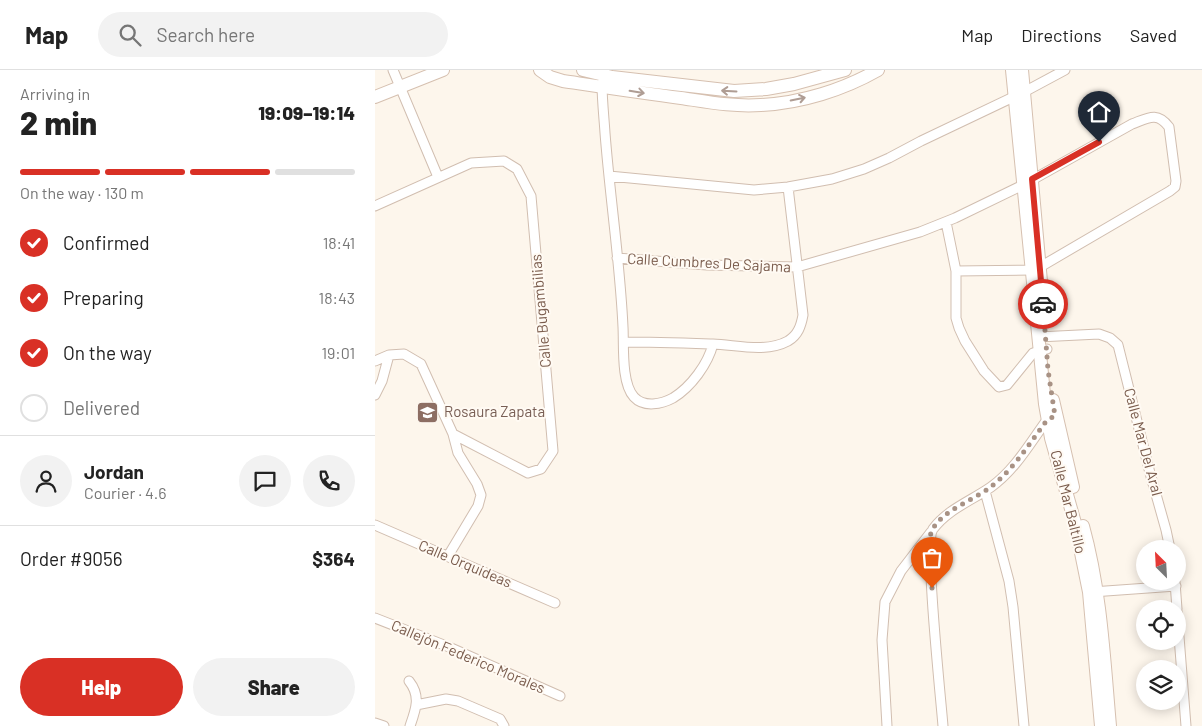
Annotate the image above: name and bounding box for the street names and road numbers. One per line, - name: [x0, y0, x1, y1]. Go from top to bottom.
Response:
- street label: Calle Cumbres De Sajama: [627, 249, 791, 275]
- street label: Calle Bugambilias: [526, 253, 554, 369]
- street label: Calle Mar Del Aral: [1121, 386, 1167, 498]
- street label: Calle Mar Baltillo: [1047, 448, 1091, 555]
- street label: Calle Orquídeas: [416, 535, 515, 591]
- street label: Callejón Federico Morales: [389, 616, 548, 697]

